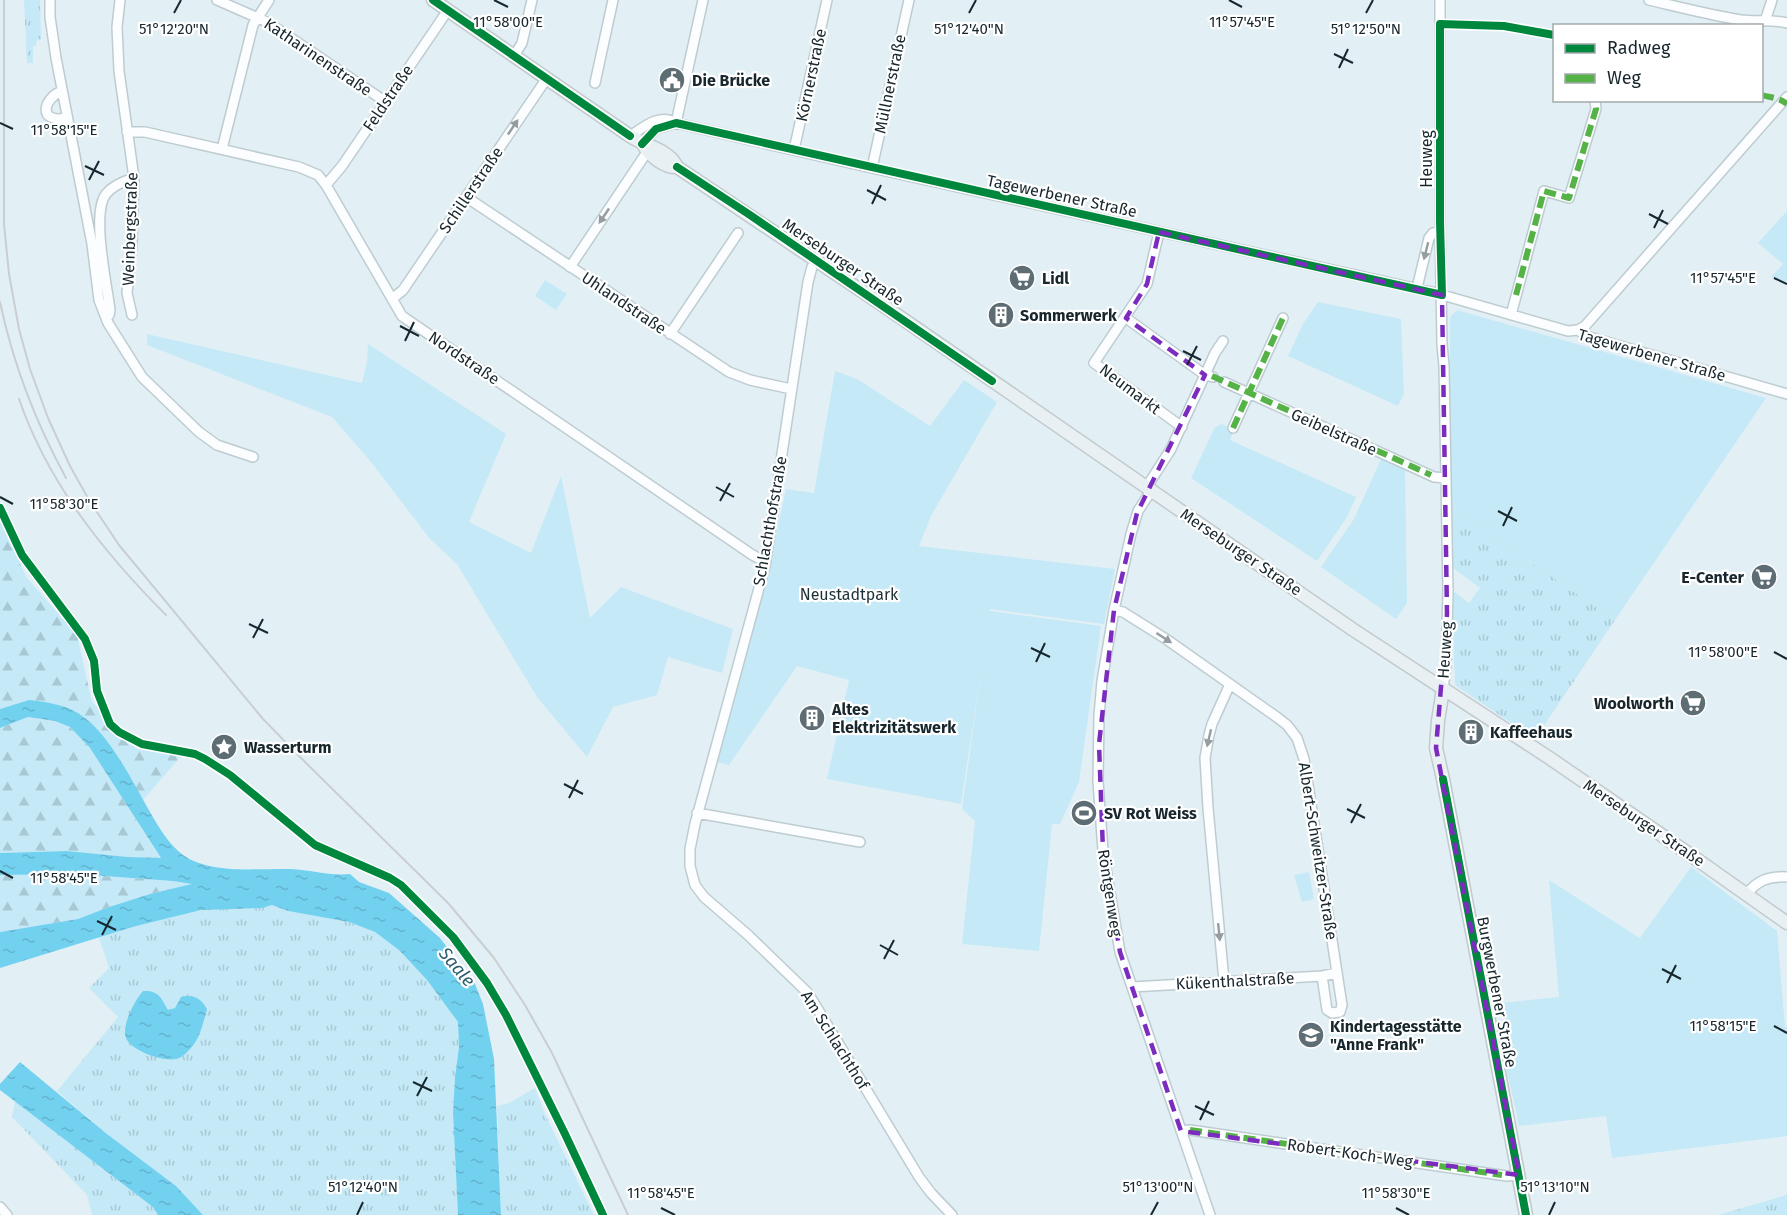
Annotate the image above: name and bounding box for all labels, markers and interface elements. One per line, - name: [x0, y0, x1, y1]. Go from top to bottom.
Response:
- text: 11°58'00"E: [473, 13, 543, 31]
- text: 11°57'45"E: [1209, 13, 1275, 31]
- street label: Katharinenstraße: [261, 14, 375, 100]
- text: 51°12'20"N: [139, 20, 209, 38]
- text: 51°12'40"N: [934, 20, 1004, 38]
- text: 51°12'50"N: [1331, 20, 1401, 38]
- legend: [1553, 24, 1763, 102]
- street label: Körnerstraße: [792, 27, 830, 123]
- street label: Müllnerstraße: [870, 33, 910, 135]
- text: Radweg: [1607, 37, 1671, 59]
- street label: Feldstraße: [359, 61, 417, 135]
- public building icon: Die Brücke: [657, 65, 687, 95]
- text: Weg: [1607, 67, 1641, 89]
- place label: Die Brücke: [692, 71, 770, 90]
- one-way arrow: [508, 119, 519, 135]
- text: 11°58'15"E: [30, 121, 98, 139]
- street label: Heuweg: [1417, 130, 1436, 188]
- street label: Schillerstraße: [435, 143, 507, 237]
- street label: Tagewerbener Straße: [985, 171, 1139, 221]
- street label: Weinbergstraße: [119, 172, 141, 286]
- one-way arrow: [598, 208, 610, 224]
- street label: Merseburger Straße: [779, 214, 907, 310]
- one-way arrow: [1421, 242, 1430, 260]
- supermarket icon: Lidl: [1007, 263, 1037, 293]
- street label: Uhlandstraße: [578, 268, 670, 338]
- place label: Lidl: [1042, 269, 1069, 288]
- text: 11°57'45"E: [1690, 269, 1756, 287]
- building icon: Sommerwerk: [986, 300, 1016, 330]
- place label: Sommerwerk: [1020, 306, 1117, 325]
- street label: Tagewerbener Straße: [1576, 325, 1728, 385]
- street label: Nordstraße: [425, 327, 503, 389]
- street label: Neumarkt: [1096, 360, 1164, 418]
- street label: Geibelstraße: [1288, 405, 1380, 459]
- street label: Schlachthofstraße: [749, 455, 791, 587]
- text: 11°58'30"E: [29, 495, 99, 513]
- street label: Merseburger Straße: [1177, 504, 1305, 600]
- supermarket icon: E-Center: [1749, 562, 1779, 592]
- place label: E-Center: [1681, 568, 1745, 587]
- park label: Neustadtpark: [800, 585, 899, 604]
- street label: Heuweg: [1434, 620, 1457, 679]
- one-way arrow: [1156, 632, 1172, 643]
- text: 11°58'00"E: [1688, 643, 1758, 661]
- supermarket icon: Woolworth: [1678, 688, 1708, 718]
- place label: Woolworth: [1594, 694, 1674, 713]
- place label: Altes Elektrizitätswerk: [831, 700, 956, 737]
- building icon: Altes Elektrizitätswerk: [797, 703, 827, 733]
- building icon: Kaffeehaus: [1456, 717, 1486, 747]
- place label: Kaffeehaus: [1490, 723, 1573, 742]
- one-way arrow: [1203, 729, 1213, 747]
- place icon: Wasserturm: [209, 732, 239, 762]
- place label: Wasserturm: [244, 738, 332, 757]
- street label: Albert-Schweitzer-Straße: [1295, 761, 1341, 941]
- street label: Merseburger Straße: [1580, 775, 1708, 871]
- sports icon: SV Rot Weiss: [1069, 798, 1099, 828]
- place label: SV Rot Weiss: [1104, 804, 1197, 823]
- street label: Röntgenweg: [1094, 848, 1126, 939]
- text: 11°58'45"E: [30, 869, 98, 887]
- street label: Burgwerbener Straße: [1473, 915, 1521, 1069]
- one-way arrow: [1214, 923, 1224, 942]
- water label: Saale: [434, 942, 480, 991]
- street label: Kükenthalstraße: [1175, 968, 1295, 994]
- street label: Am Schlachthof: [797, 987, 874, 1094]
- place label: Kindertagesstätte "Anne Frank": [1330, 1017, 1462, 1054]
- text: 11°58'15"E: [1689, 1017, 1757, 1035]
- school or university icon: Kindertagesstätte "Anne Frank": [1296, 1020, 1326, 1050]
- street label: Robert-Koch-Weg: [1286, 1135, 1415, 1171]
- text: 51°12'40"N: [328, 1178, 398, 1196]
- text: 51°13'00"N: [1122, 1178, 1194, 1196]
- text: 51°13'10"N: [1520, 1178, 1590, 1196]
- text: 11°58'45"E: [627, 1184, 695, 1202]
- text: 11°58'30"E: [1361, 1184, 1431, 1202]

